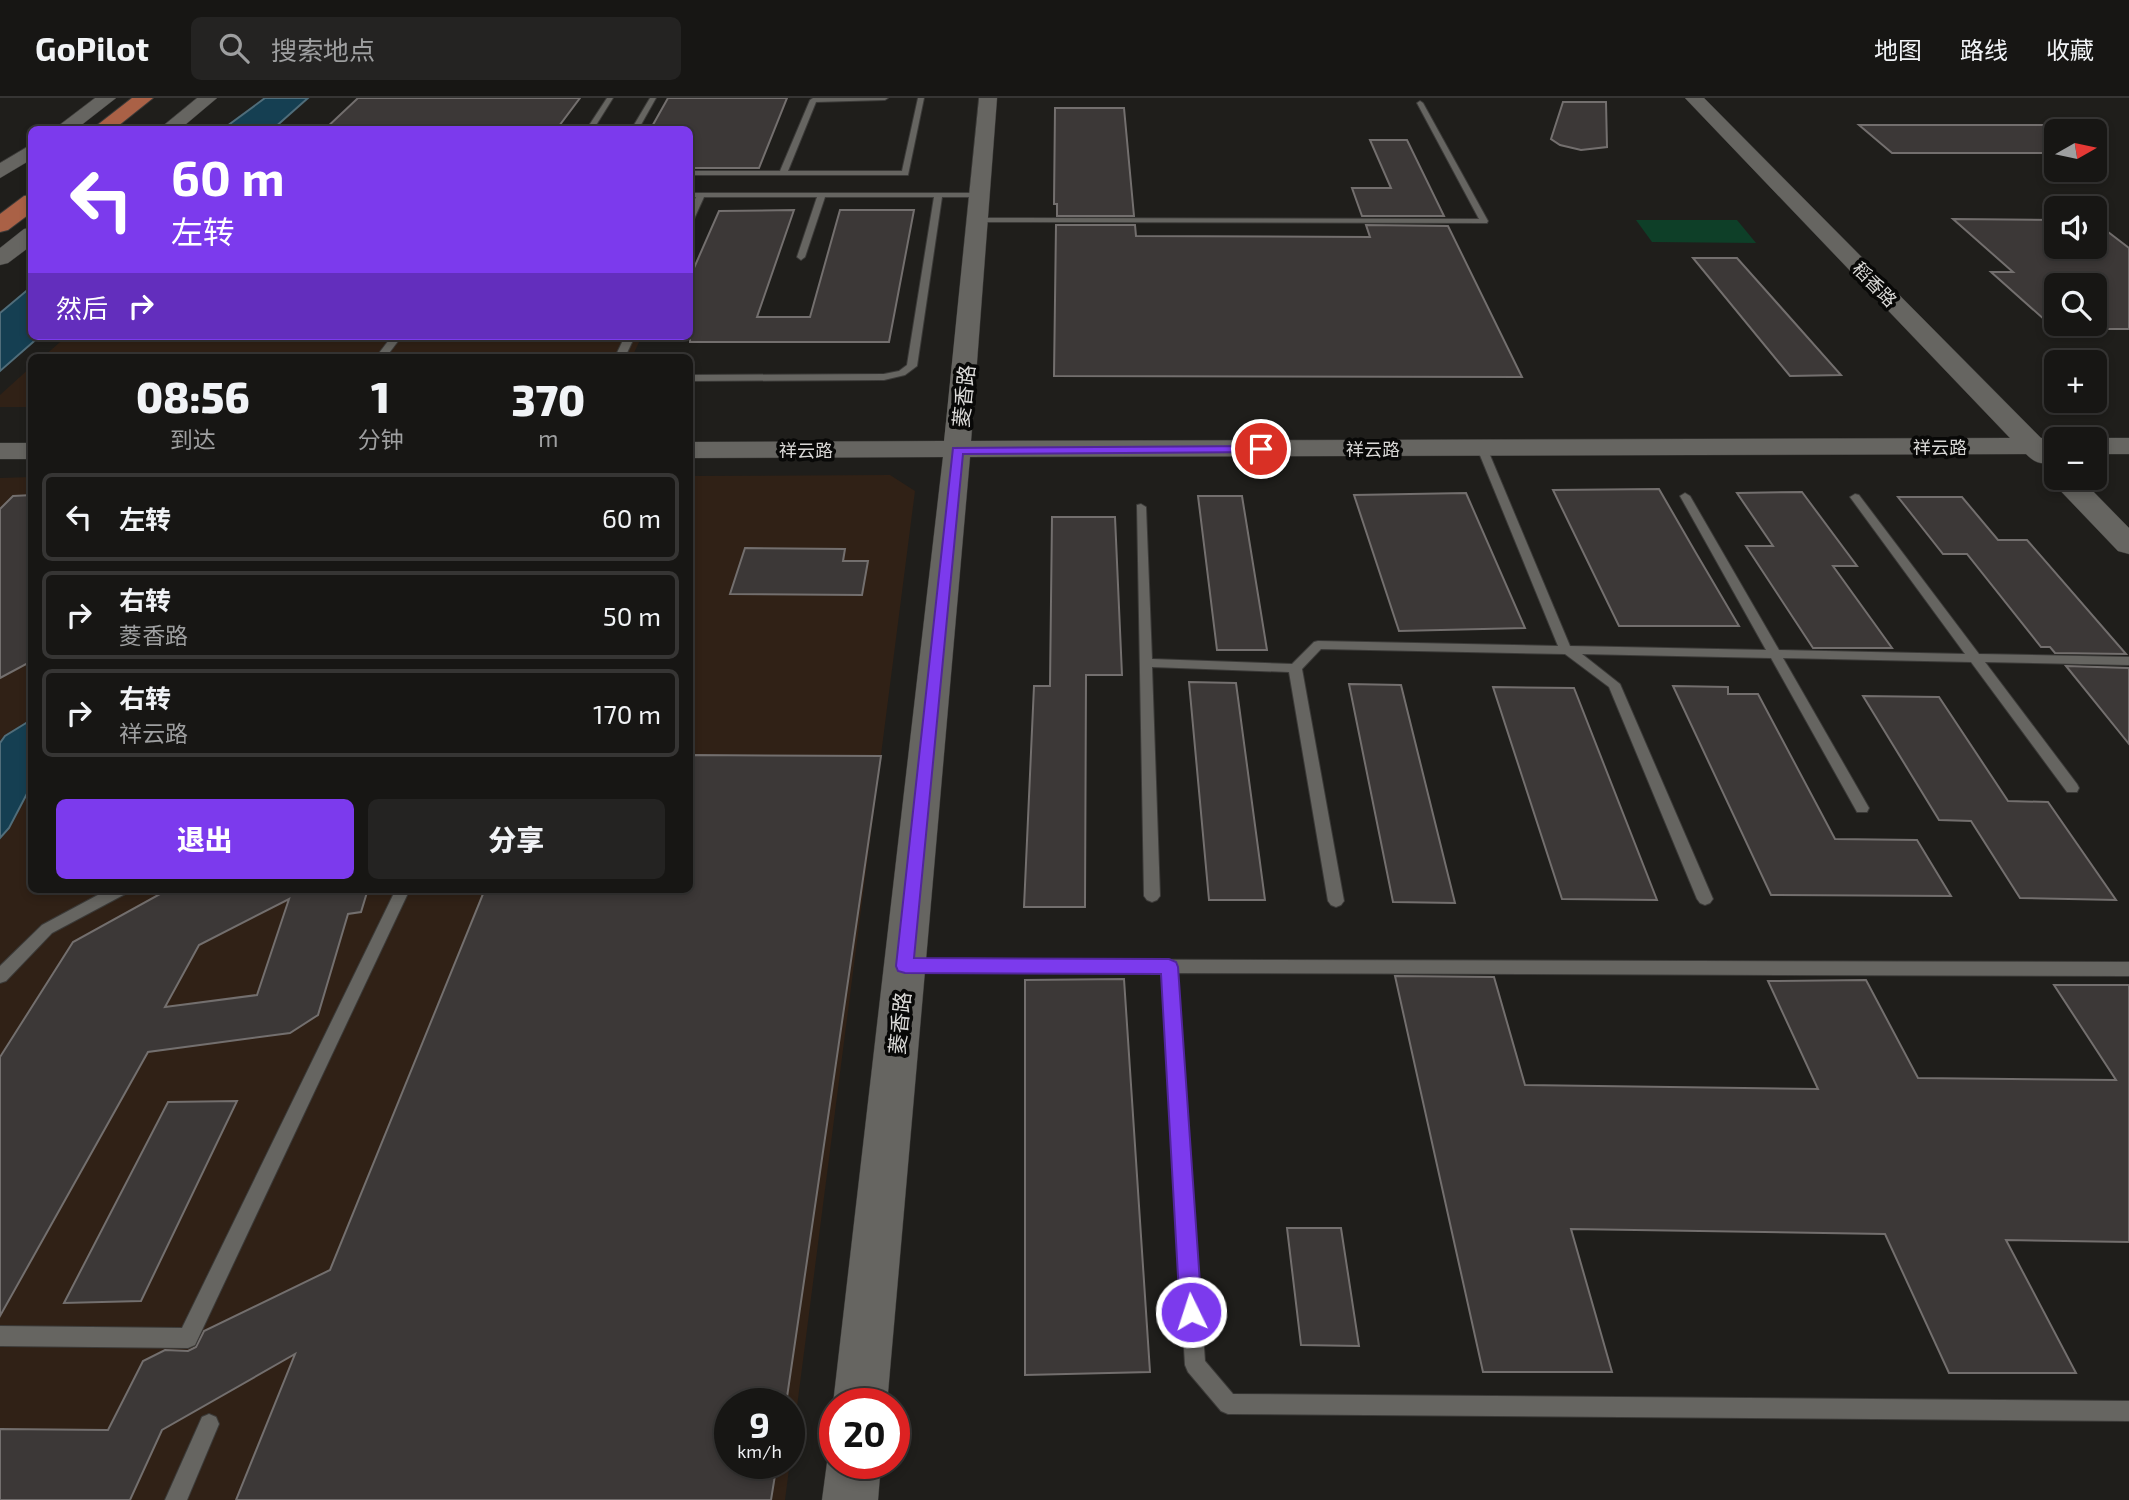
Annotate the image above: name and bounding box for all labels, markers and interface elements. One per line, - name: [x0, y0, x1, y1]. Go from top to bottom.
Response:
- search box: [191, 17, 681, 80]
- text: GoPilot: [35, 28, 149, 68]
- icon: search: [215, 29, 253, 67]
- text: 搜索地点: [271, 34, 375, 65]
- text: 地图: [1874, 35, 1922, 64]
- text: 路线: [1960, 35, 2008, 64]
- text: 收藏: [2046, 35, 2094, 64]
- north arrow: [2044, 119, 2107, 182]
- map controls: [2044, 119, 2107, 490]
- text: 60 m: [171, 147, 285, 206]
- icon: left: [56, 154, 147, 245]
- button: sound: [2044, 196, 2107, 259]
- text: 左转: [171, 212, 235, 250]
- street label: 稻香路: [1848, 257, 1902, 311]
- button: search: [2044, 273, 2107, 336]
- icon: right: [122, 287, 160, 325]
- text: 然后: [56, 292, 108, 323]
- button: +: [2044, 350, 2107, 413]
- street label: 菱香路: [947, 363, 979, 429]
- text: 08:56: [136, 371, 250, 421]
- text: 1: [371, 371, 390, 421]
- text: 370: [511, 374, 585, 424]
- pin: [1231, 419, 1291, 479]
- text: m: [538, 424, 558, 452]
- text: 到达: [170, 425, 216, 453]
- text: 分钟: [357, 425, 403, 453]
- button: −: [2044, 427, 2107, 490]
- icon: arrive: [1242, 430, 1280, 468]
- street label: 祥云路: [1913, 436, 1967, 458]
- street label: 祥云路: [1346, 438, 1400, 460]
- street label: 祥云路: [779, 439, 833, 461]
- icon: left: [60, 498, 98, 536]
- text: 60 m: [602, 502, 661, 533]
- text: 左转: [119, 503, 171, 534]
- text: 右转: [119, 584, 171, 615]
- icon: right: [60, 596, 98, 634]
- text: 50 m: [603, 600, 661, 631]
- text: 菱香路: [119, 621, 188, 649]
- text: 右转: [119, 682, 171, 713]
- icon: right: [60, 694, 98, 732]
- text: 170 m: [593, 698, 661, 729]
- text: 祥云路: [119, 719, 188, 747]
- button: 退出: [56, 799, 354, 879]
- button: 分享: [368, 799, 665, 879]
- street label: 菱香路: [883, 990, 915, 1056]
- position arrow: [1154, 1275, 1228, 1349]
- speed limit sign: 20: [819, 1388, 910, 1479]
- text: 9: [749, 1403, 770, 1445]
- text: km/h: [737, 1440, 782, 1462]

